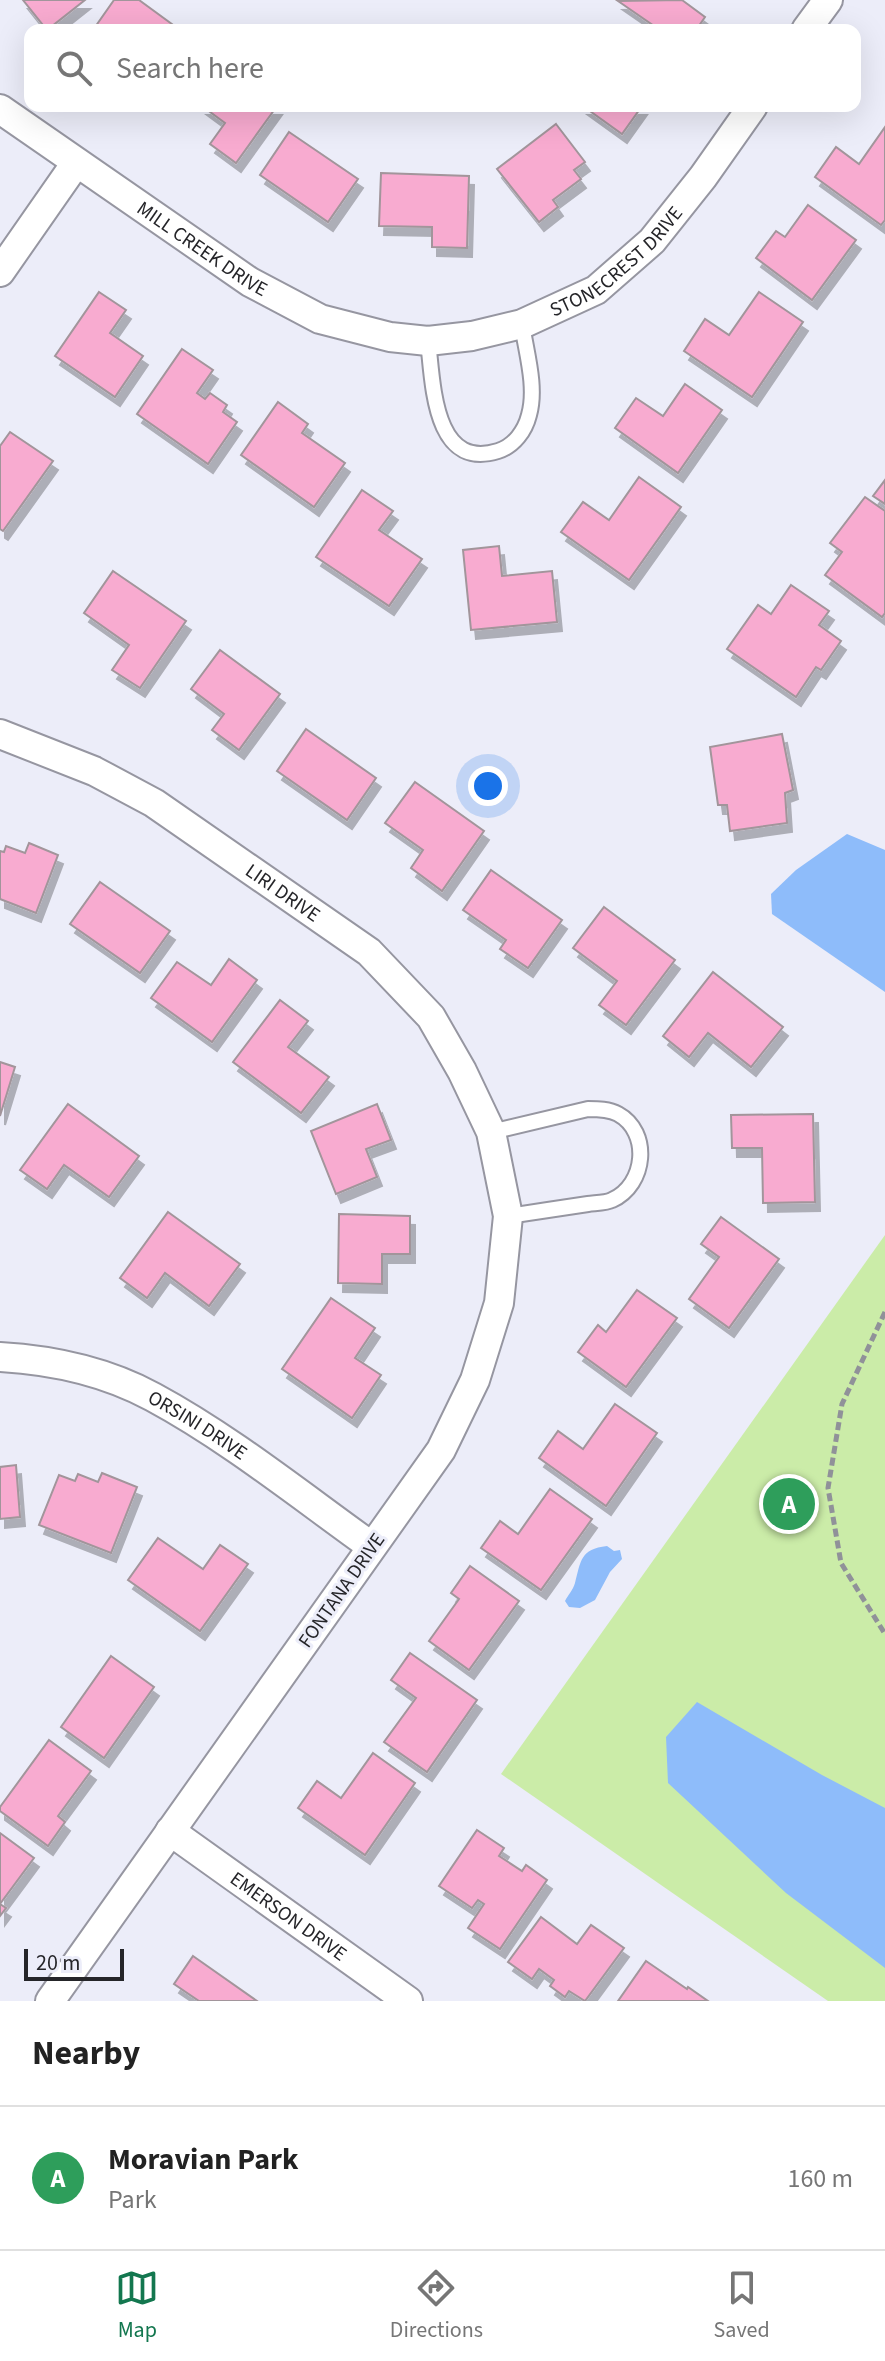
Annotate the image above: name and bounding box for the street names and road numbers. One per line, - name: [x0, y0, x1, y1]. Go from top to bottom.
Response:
- street label: MILL CREEK DRIVE: [131, 195, 272, 304]
- street label: STONECREST DRIVE: [546, 200, 690, 324]
- street label: LIRI DRIVE: [239, 857, 326, 929]
- street label: ORSINI DRIVE: [143, 1384, 253, 1467]
- street label: FONTANA DRIVE: [292, 1528, 392, 1654]
- street label: EMERSON DRIVE: [224, 1865, 352, 1968]

